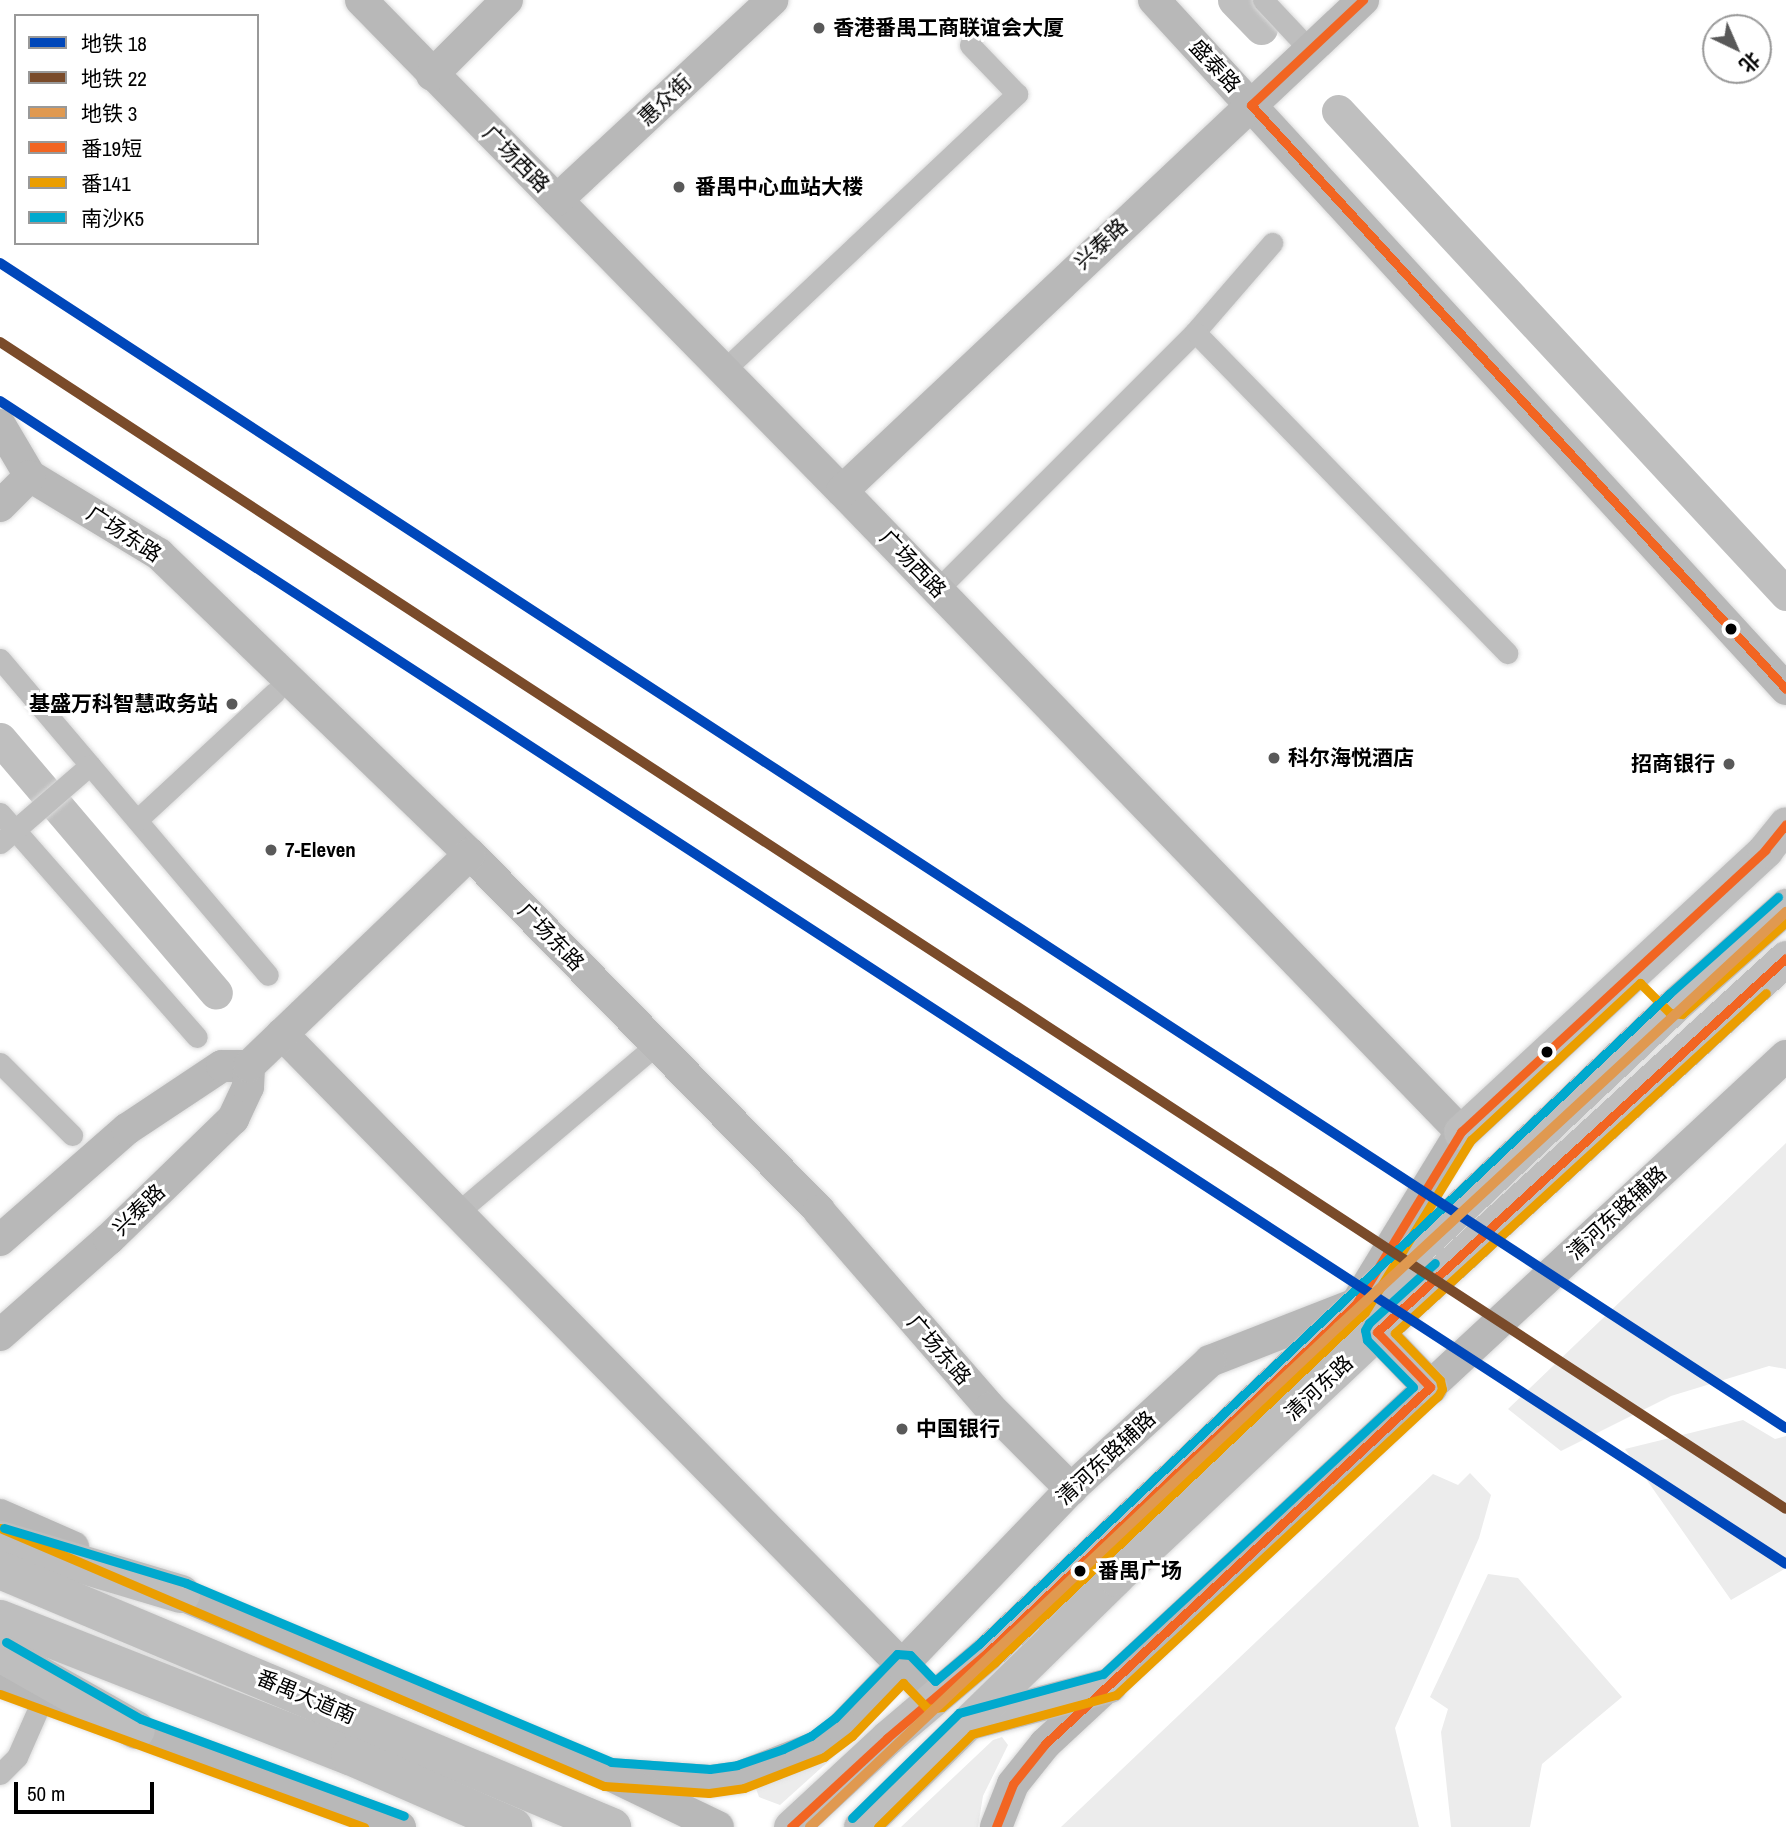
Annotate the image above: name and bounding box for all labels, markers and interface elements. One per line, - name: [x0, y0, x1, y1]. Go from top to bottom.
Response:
- legend: [14, 14, 259, 245]
- north arrow: [1702, 14, 1772, 84]
- place label: 香港番禺工商联谊会大厦: [833, 15, 1064, 41]
- marker: 香港番禺工商联谊会大厦: [811, 20, 827, 36]
- text: 地铁 18: [81, 29, 147, 58]
- street label: 盛泰路: [1184, 34, 1246, 98]
- text: 北: [1734, 47, 1766, 79]
- text: 地铁 22: [81, 64, 147, 93]
- street label: 惠众街: [633, 69, 697, 131]
- text: 地铁 3: [81, 99, 137, 128]
- street label: 广场西路: [477, 120, 555, 198]
- text: 番19短: [81, 134, 142, 163]
- text: 番141: [81, 169, 131, 198]
- place label: 番禺中心血站大楼: [695, 174, 863, 200]
- marker: 番禺中心血站大楼: [669, 177, 689, 197]
- text: 南沙K5: [81, 204, 144, 233]
- street label: 兴泰路: [1069, 213, 1133, 275]
- street label: 广场东路: [82, 501, 166, 567]
- street label: 广场西路: [875, 525, 951, 603]
- unlabelled marker: [1724, 622, 1738, 636]
- place label: 基盛万科智慧政务站: [29, 691, 218, 717]
- marker: 基盛万科智慧政务站: [224, 696, 240, 712]
- place label: 科尔海悦酒店: [1288, 745, 1414, 771]
- marker: 科尔海悦酒店: [1266, 750, 1282, 766]
- place label: 招商银行: [1631, 751, 1715, 777]
- marker: 招商银行: [1721, 756, 1737, 772]
- place label: 7-Eleven: [285, 837, 356, 863]
- marker: 7-Eleven: [263, 842, 279, 858]
- street label: 广场东路: [513, 898, 589, 976]
- unlabelled marker: [1540, 1045, 1554, 1059]
- street label: 清河东路辅路: [1562, 1161, 1672, 1265]
- street label: 兴泰路: [108, 1179, 170, 1241]
- street label: 广场东路: [902, 1310, 976, 1390]
- street label: 清河东路: [1280, 1350, 1358, 1426]
- street label: 清河东路辅路: [1051, 1406, 1161, 1510]
- place label: 中国银行: [916, 1416, 1000, 1442]
- marker: 中国银行: [894, 1421, 910, 1437]
- place label: 番禺广场: [1098, 1558, 1182, 1584]
- marker: 番禺广场: [1069, 1560, 1091, 1582]
- street label: 番禺大道南: [253, 1665, 359, 1729]
- scale bar: [18, 1768, 158, 1812]
- text: 50 m: [27, 1779, 65, 1808]

